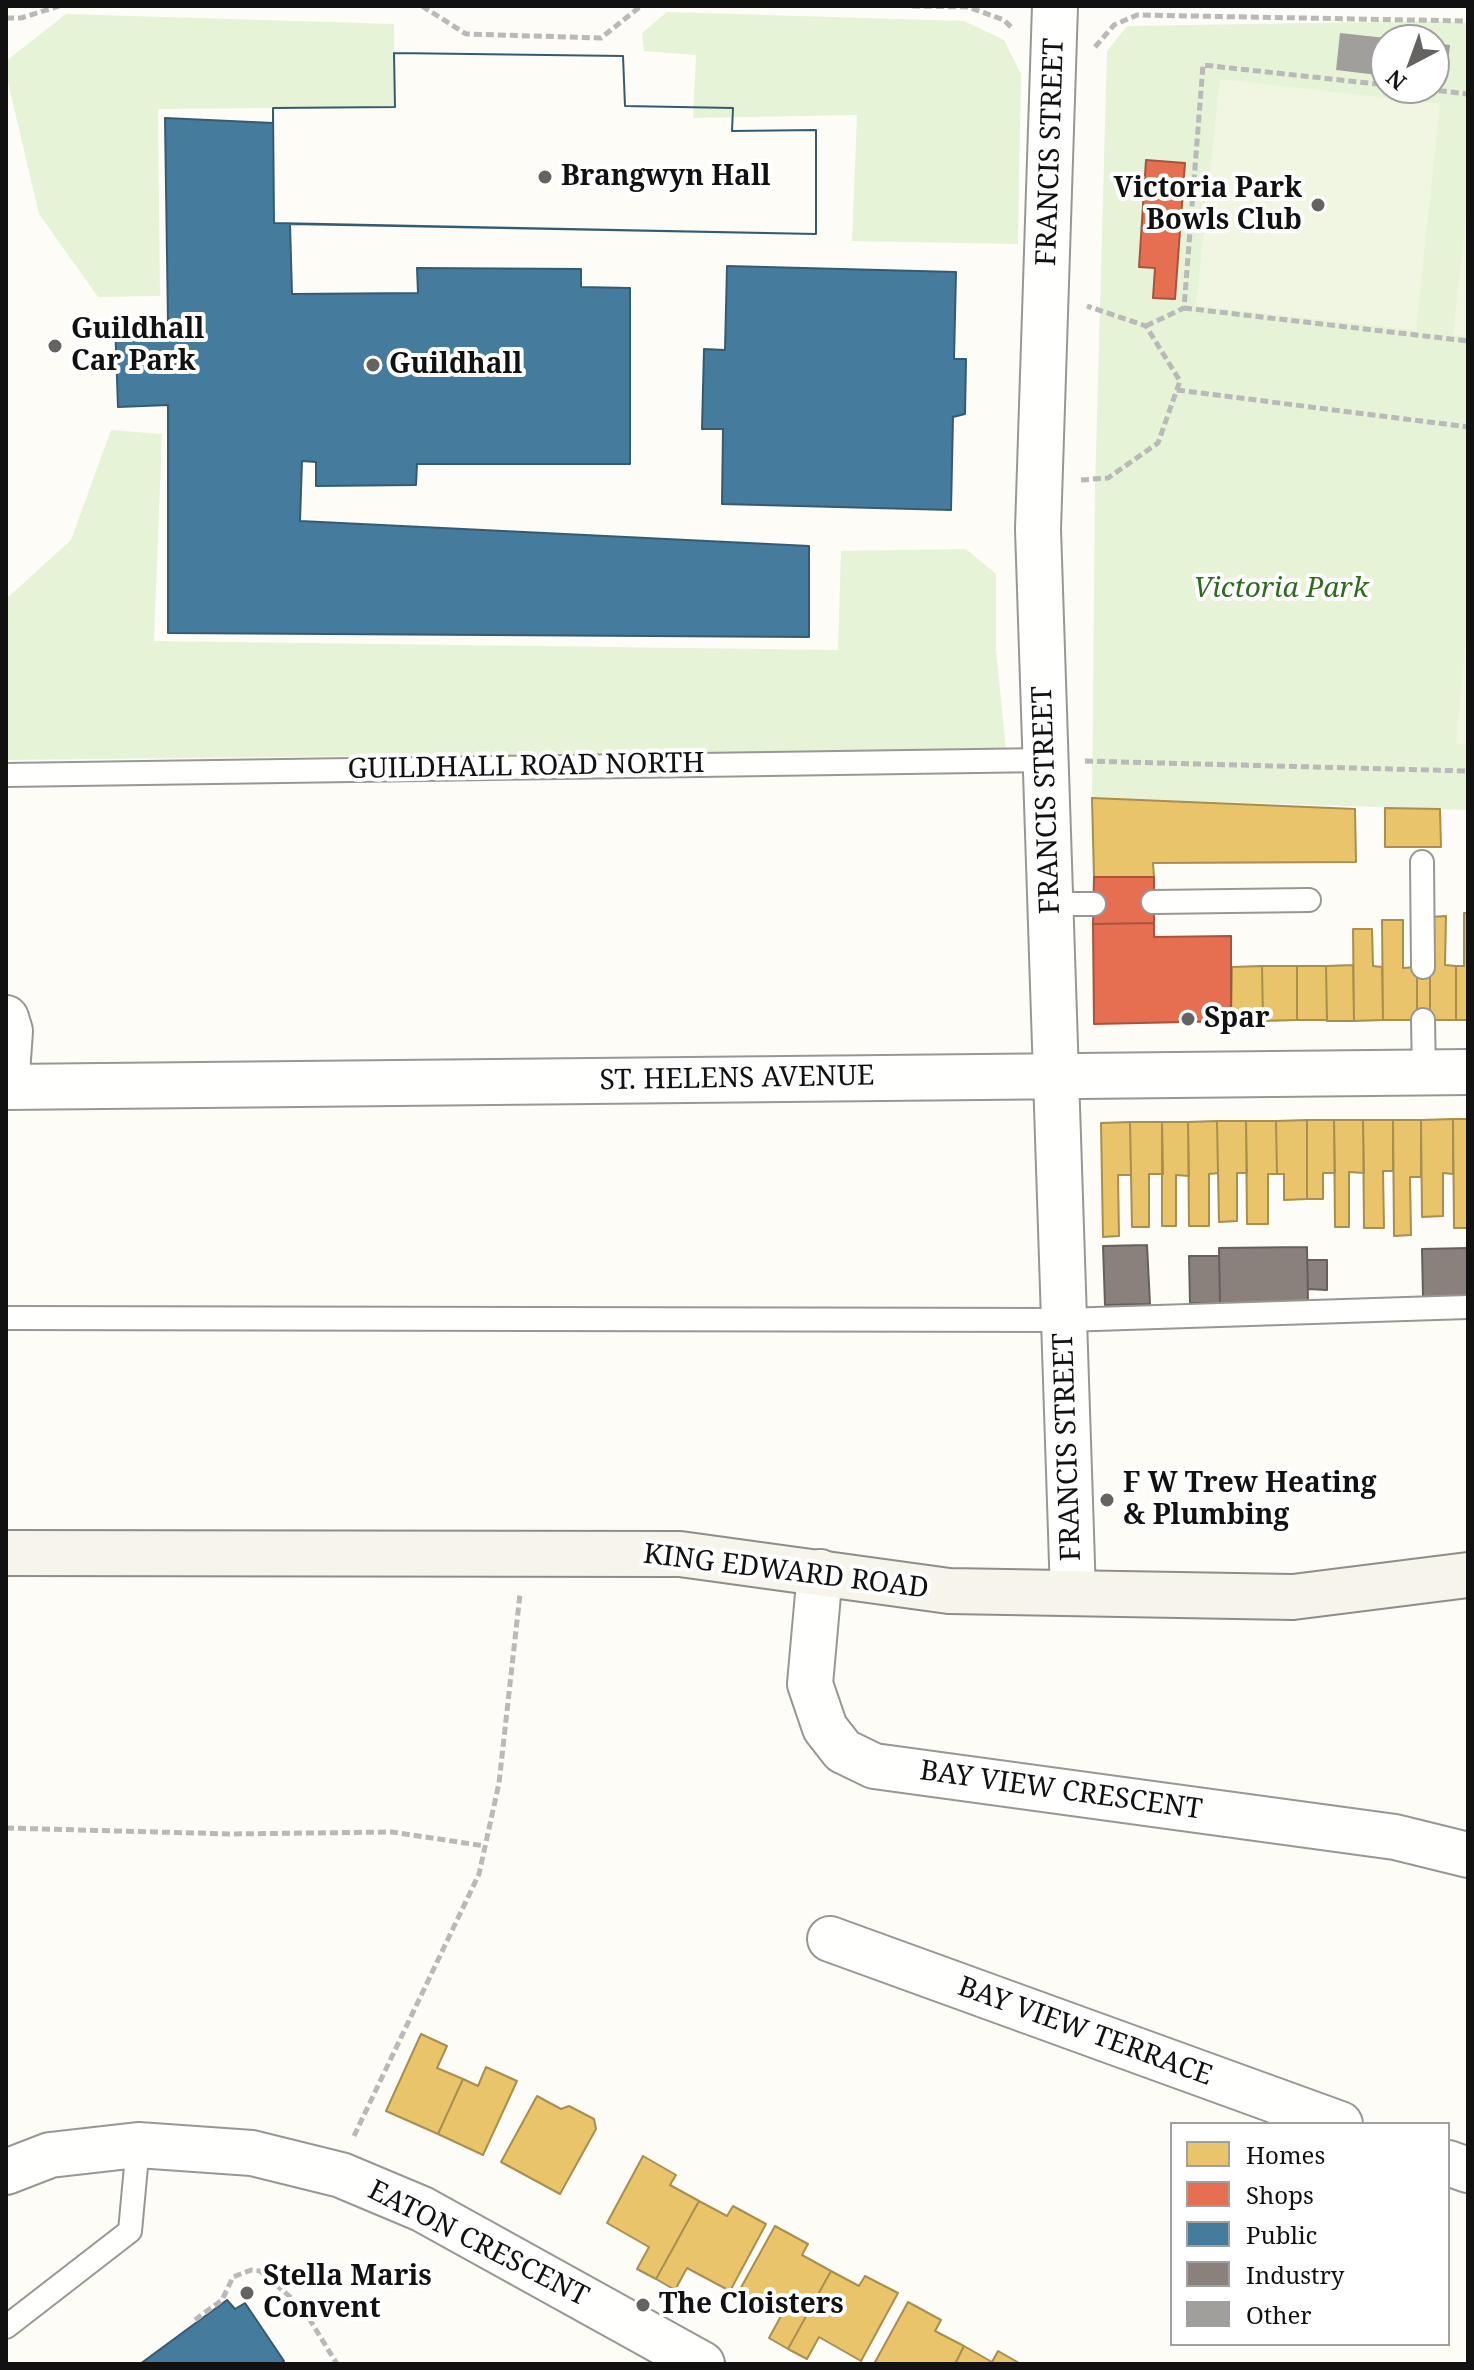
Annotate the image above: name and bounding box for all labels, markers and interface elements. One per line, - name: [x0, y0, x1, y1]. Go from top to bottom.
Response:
- north arrow: [1370, 24, 1450, 104]
- street label: FRANCIS STREET: [1030, 37, 1072, 267]
- text: N: [1379, 64, 1412, 98]
- place label: Brangwyn Hall: [561, 160, 771, 194]
- marker: Brangwyn Hall: [536, 168, 554, 186]
- place label: Victoria Park Bowls Club: [1114, 172, 1302, 238]
- marker: Victoria Park Bowls Club: [1309, 196, 1327, 214]
- place label: Guildhall Car Park: [71, 313, 204, 379]
- marker: Guildhall Car Park: [46, 337, 64, 355]
- place label: Guildhall: [389, 348, 522, 382]
- marker: Guildhall: [364, 356, 382, 374]
- park label: Victoria Park: [1193, 572, 1369, 606]
- street label: FRANCIS STREET: [1026, 685, 1068, 915]
- street label: GUILDHALL ROAD NORTH: [347, 747, 705, 787]
- place label: Spar: [1204, 1002, 1270, 1036]
- marker: Spar: [1179, 1010, 1197, 1028]
- street label: ST. HELENS AVENUE: [599, 1060, 875, 1098]
- street label: FRANCIS STREET: [1047, 1332, 1089, 1562]
- place label: F W Trew Heating & Plumbing: [1123, 1467, 1376, 1533]
- marker: F W Trew Heating & Plumbing: [1098, 1491, 1116, 1509]
- street label: KING EDWARD ROAD: [642, 1538, 930, 1606]
- street label: BAY VIEW CRESCENT: [918, 1755, 1204, 1827]
- street label: BAY VIEW TERRACE: [953, 1970, 1217, 2094]
- legend: [1170, 2122, 1450, 2346]
- text: Homes: [1246, 2138, 1325, 2171]
- street label: EATON CRESCENT: [362, 2174, 594, 2314]
- text: Shops: [1246, 2178, 1314, 2211]
- text: Public: [1246, 2218, 1317, 2251]
- text: Industry: [1246, 2258, 1344, 2291]
- place label: Stella Maris Convent: [263, 2260, 432, 2326]
- marker: Stella Maris Convent: [238, 2284, 256, 2302]
- place label: The Cloisters: [659, 2288, 844, 2322]
- marker: The Cloisters: [634, 2296, 652, 2314]
- text: Other: [1246, 2298, 1312, 2331]

